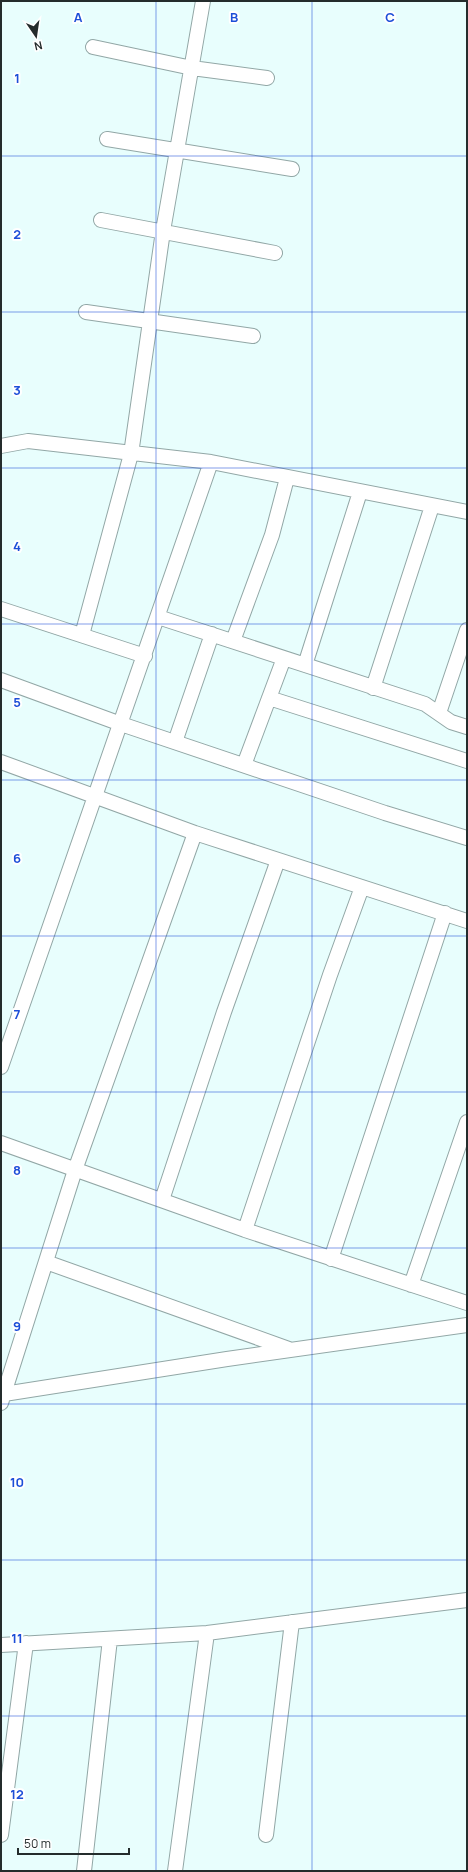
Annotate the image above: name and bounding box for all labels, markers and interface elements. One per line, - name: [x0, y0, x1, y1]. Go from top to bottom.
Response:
- text: A: [74, 8, 83, 26]
- text: B: [230, 8, 238, 26]
- text: C: [385, 8, 395, 26]
- north arrow: [16, 16, 56, 56]
- text: N: [33, 38, 44, 54]
- text: 1: [14, 69, 20, 87]
- text: 2: [13, 225, 21, 243]
- text: 3: [13, 381, 21, 399]
- text: 4: [13, 537, 21, 555]
- text: 5: [13, 693, 21, 711]
- text: 6: [13, 849, 21, 867]
- text: 7: [14, 1005, 21, 1023]
- text: 8: [13, 1161, 21, 1179]
- text: 9: [13, 1317, 21, 1335]
- text: 10: [10, 1473, 24, 1491]
- text: 11: [11, 1629, 23, 1647]
- text: 12: [10, 1785, 24, 1803]
- scale bar: [18, 1830, 129, 1856]
- text: 50 m: [24, 1835, 51, 1852]

